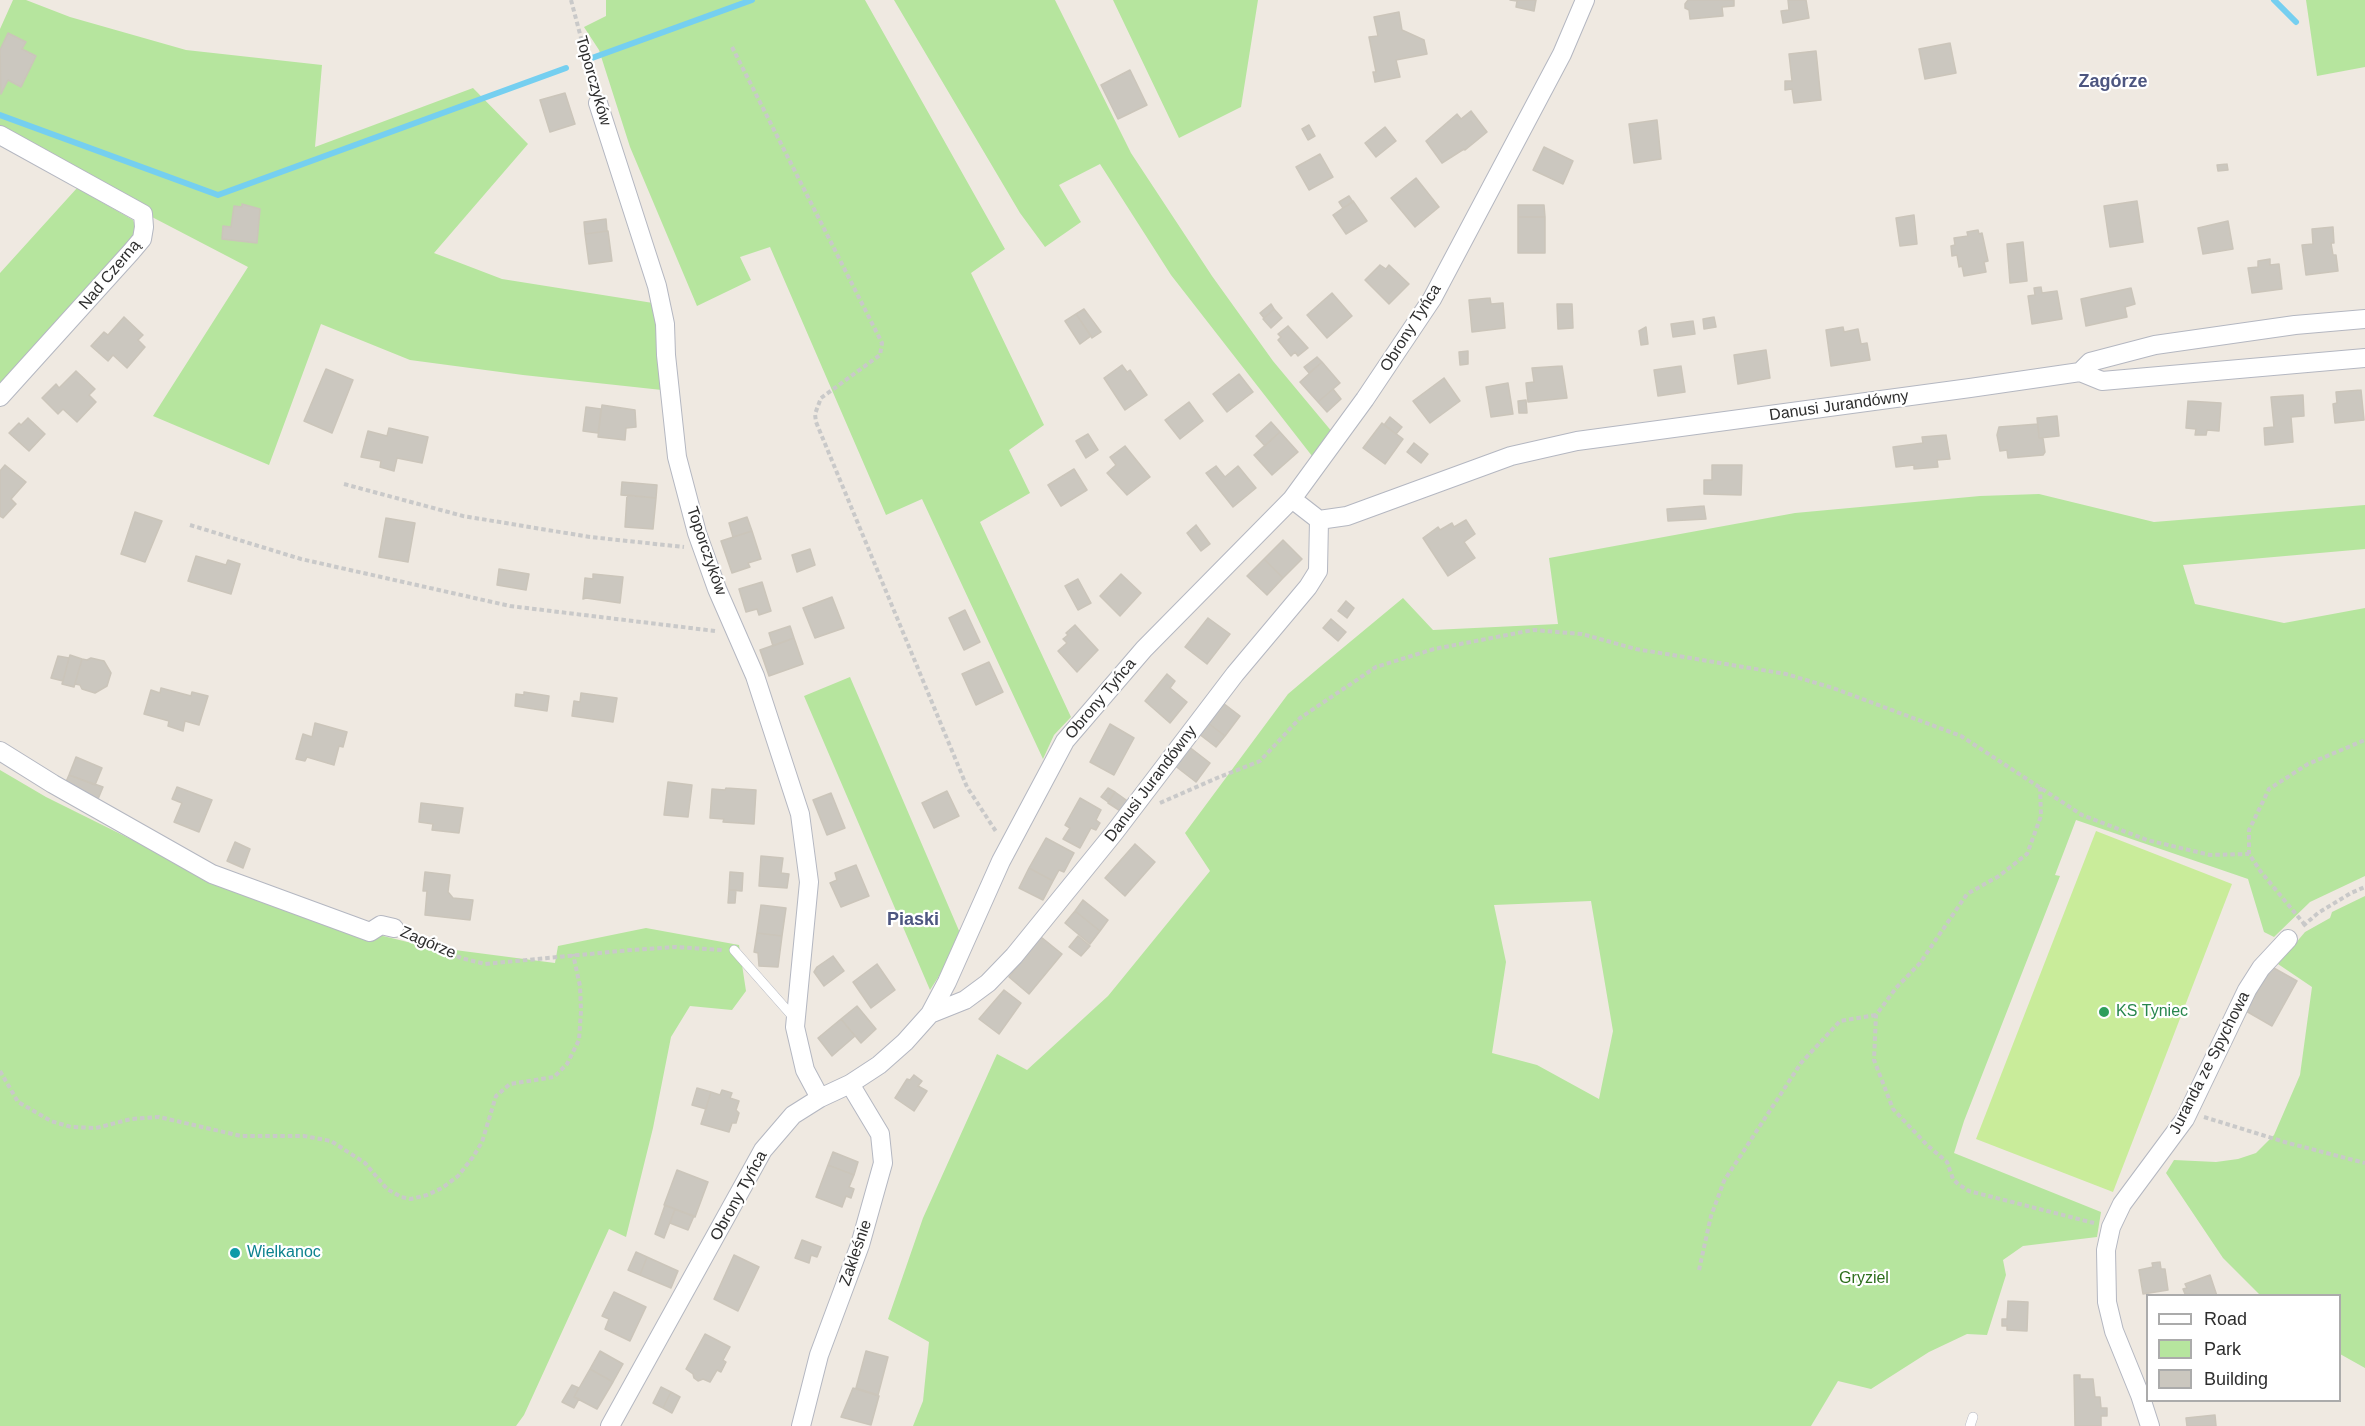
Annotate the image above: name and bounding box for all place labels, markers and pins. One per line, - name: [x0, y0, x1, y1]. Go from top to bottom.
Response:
- place label: KS Tyniec: [2116, 1002, 2188, 1022]
- marker: KS Tyniec: [2097, 1005, 2111, 1019]
- place label: Wielkanoc: [247, 1243, 321, 1263]
- marker: Wielkanoc: [228, 1246, 242, 1260]

